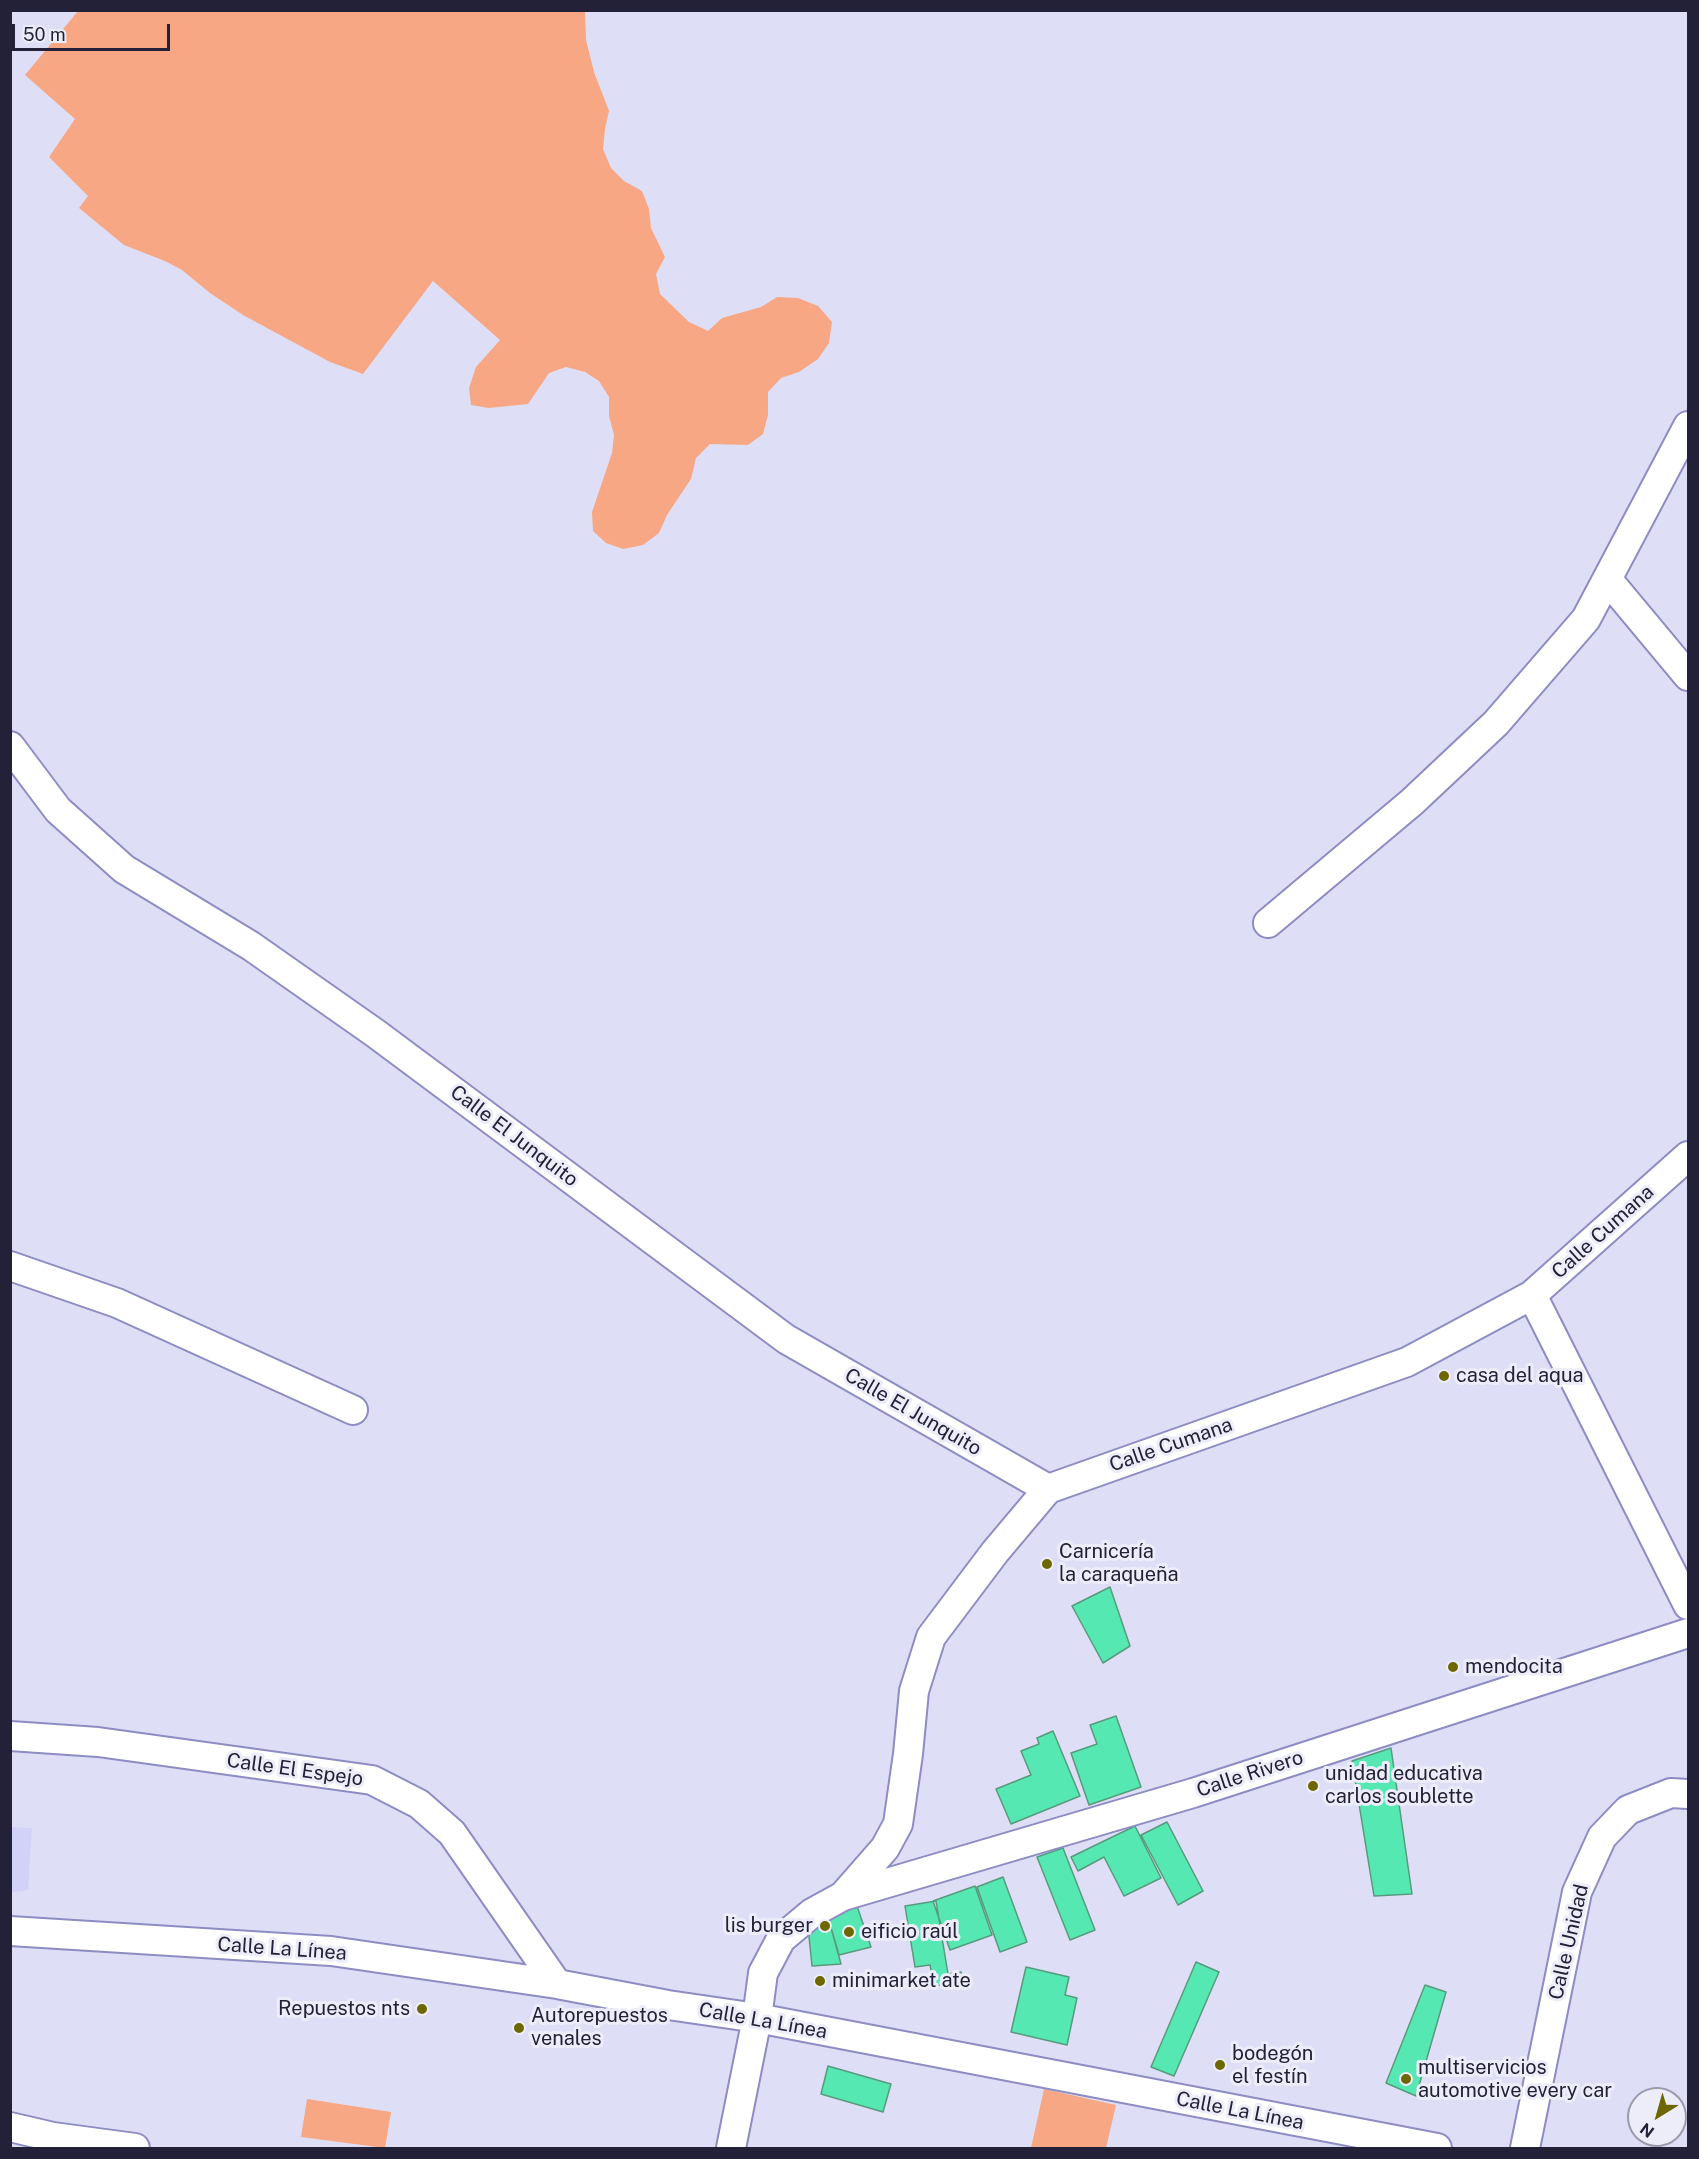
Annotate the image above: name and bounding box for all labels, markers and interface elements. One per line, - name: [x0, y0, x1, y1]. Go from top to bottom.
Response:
- scale bar: [15, 12, 172, 50]
- text: 50 m: [23, 24, 66, 45]
- street label: Calle El Junquito: [445, 1080, 583, 1192]
- street label: Calle Cumana: [1547, 1180, 1659, 1284]
- street label: Calle El Junquito: [840, 1363, 986, 1461]
- place label: casa del aqua: [1456, 1364, 1584, 1388]
- marker: casa del aqua: [1437, 1369, 1451, 1383]
- street label: Calle Cumana: [1106, 1413, 1236, 1477]
- place label: Carnicería la caraqueña: [1059, 1540, 1179, 1587]
- marker: Carnicería la caraqueña: [1040, 1557, 1054, 1571]
- place label: mendocita: [1465, 1655, 1563, 1679]
- marker: mendocita: [1446, 1660, 1460, 1674]
- street label: Calle Rivero: [1194, 1745, 1306, 1803]
- street label: Calle El Espejo: [225, 1749, 365, 1791]
- place label: unidad educativa carlos soublette: [1325, 1762, 1483, 1809]
- marker: unidad educativa carlos soublette: [1306, 1779, 1320, 1793]
- street label: Calle Unidad: [1544, 1882, 1594, 2002]
- place label: lis burger: [725, 1914, 813, 1938]
- marker: lis burger: [818, 1919, 832, 1933]
- place label: eificio raúl: [861, 1920, 958, 1944]
- marker: eificio raúl: [842, 1925, 856, 1939]
- street label: Calle La Línea: [216, 1933, 348, 1965]
- place label: minimarket ate: [832, 1969, 971, 1993]
- marker: minimarket ate: [813, 1974, 827, 1988]
- place label: Repuestos nts: [278, 1997, 410, 2021]
- street label: Calle La Línea: [697, 1998, 829, 2044]
- marker: Repuestos nts: [415, 2002, 429, 2016]
- place label: Autorepuestos venales: [531, 2004, 668, 2051]
- marker: Autorepuestos venales: [512, 2021, 526, 2035]
- place label: bodegón el festín: [1232, 2042, 1313, 2089]
- place label: multiservicios automotive every car: [1418, 2056, 1612, 2103]
- marker: bodegón el festín: [1213, 2058, 1227, 2072]
- marker: multiservicios automotive every car: [1399, 2072, 1413, 2086]
- street label: Calle La Línea: [1174, 2087, 1306, 2135]
- north arrow: [1627, 2087, 1687, 2147]
- text: N: [1636, 2119, 1658, 2142]

